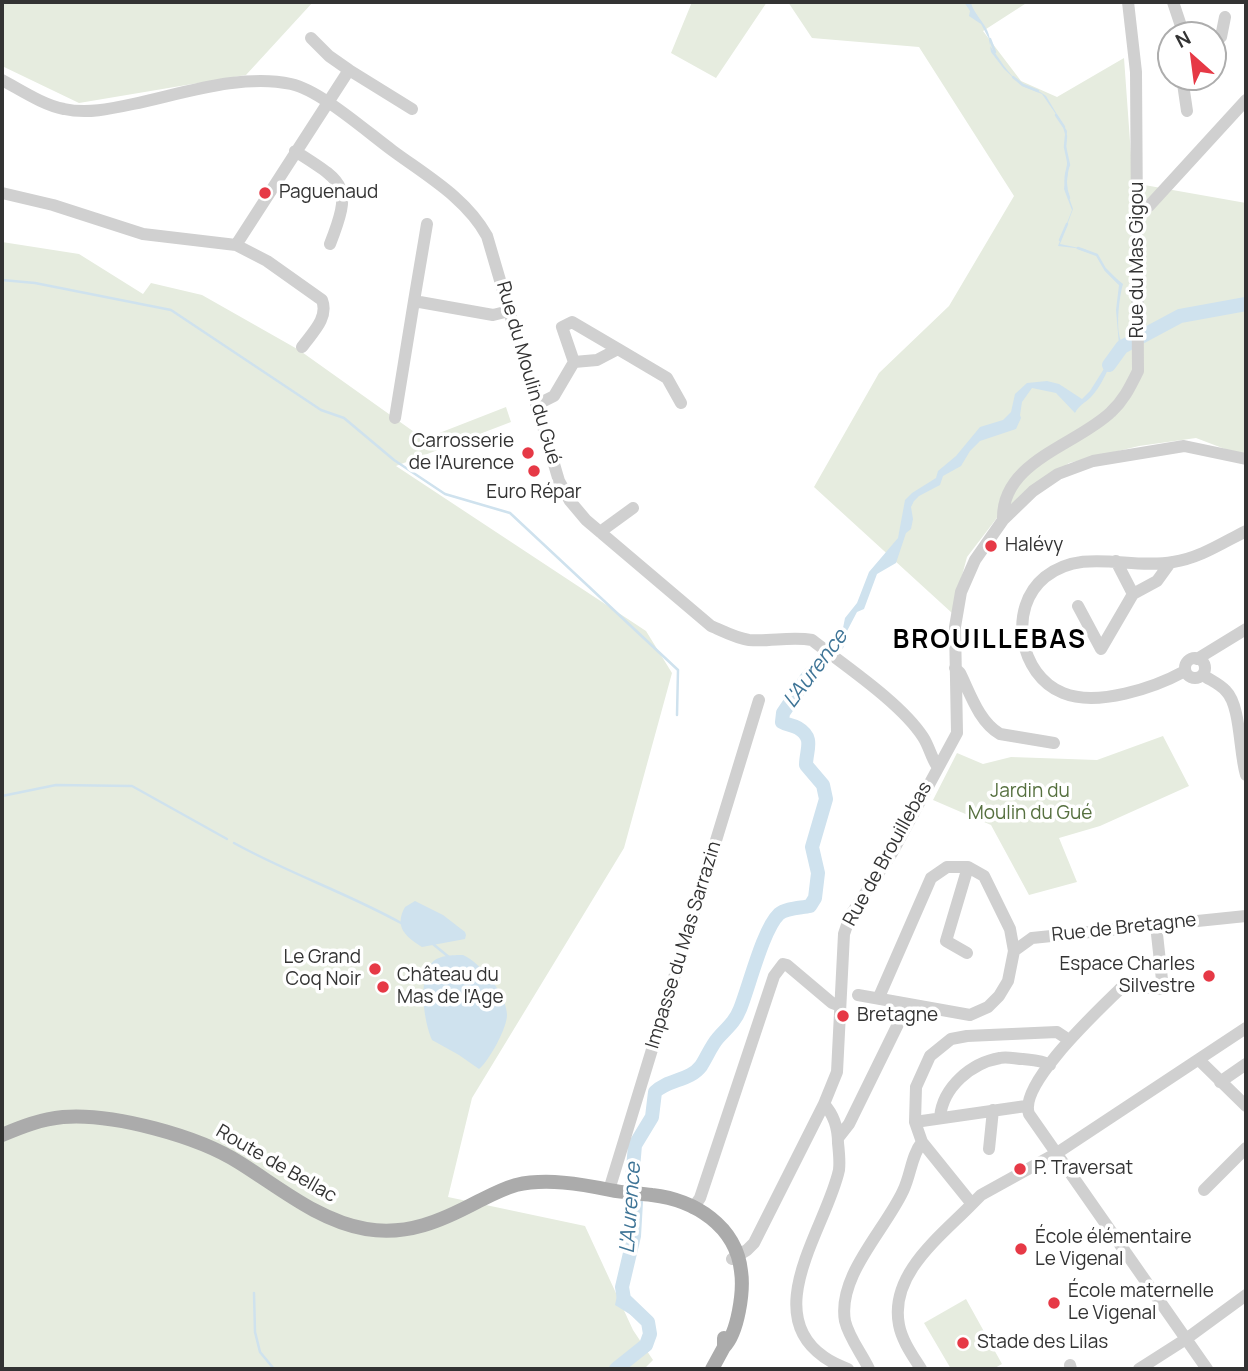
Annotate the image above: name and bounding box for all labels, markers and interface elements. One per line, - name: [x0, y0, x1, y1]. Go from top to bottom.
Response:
- north arrow: [1157, 21, 1227, 91]
- text: N: [1171, 25, 1195, 54]
- place label: Paguenaud: [279, 182, 378, 204]
- street label: Rue du Mas Gigou: [1127, 182, 1149, 338]
- marker: Paguenaud: [257, 185, 273, 201]
- street label: Rue du Moulin du Gué: [491, 279, 565, 467]
- place label: Carrosserie de l'Aurence: [409, 431, 514, 475]
- marker: Carrosserie de l'Aurence: [520, 445, 536, 461]
- marker: Euro Répar: [526, 463, 542, 479]
- place label: Euro Répar: [486, 482, 582, 504]
- place label: Halévy: [1005, 535, 1063, 557]
- marker: Halévy: [983, 538, 999, 554]
- water label: L'Aurence: [778, 625, 854, 713]
- district label: BROUILLEBAS: [894, 625, 1086, 657]
- street label: Rue de Brouillebas: [839, 778, 937, 930]
- park label: Jardin du Moulin du Gué: [968, 781, 1092, 825]
- street label: Impasse du Mas Sarrazin: [642, 838, 726, 1052]
- street label: Rue de Bretagne: [1050, 909, 1198, 947]
- place label: Le Grand Coq Noir: [283, 947, 361, 991]
- place label: Espace Charles Silvestre: [1059, 954, 1195, 998]
- marker: Le Grand Coq Noir: [367, 961, 383, 977]
- place label: Château du Mas de l'Age: [397, 965, 503, 1009]
- marker: Espace Charles Silvestre: [1201, 968, 1217, 984]
- marker: Château du Mas de l'Age: [375, 979, 391, 995]
- place label: Bretagne: [857, 1005, 938, 1027]
- marker: Bretagne: [835, 1008, 851, 1024]
- street label: Route de Bellac: [212, 1120, 340, 1208]
- place label: P. Traversat: [1034, 1158, 1133, 1180]
- marker: P. Traversat: [1012, 1161, 1028, 1177]
- water label: L'Aurence: [615, 1162, 647, 1254]
- place label: École élémentaire Le Vigenal: [1035, 1227, 1192, 1271]
- marker: École élémentaire Le Vigenal: [1013, 1241, 1029, 1257]
- place label: École maternelle Le Vigenal: [1068, 1281, 1214, 1325]
- marker: École maternelle Le Vigenal: [1046, 1295, 1062, 1311]
- place label: Stade des Lilas: [977, 1332, 1108, 1354]
- marker: Stade des Lilas: [955, 1335, 971, 1351]

